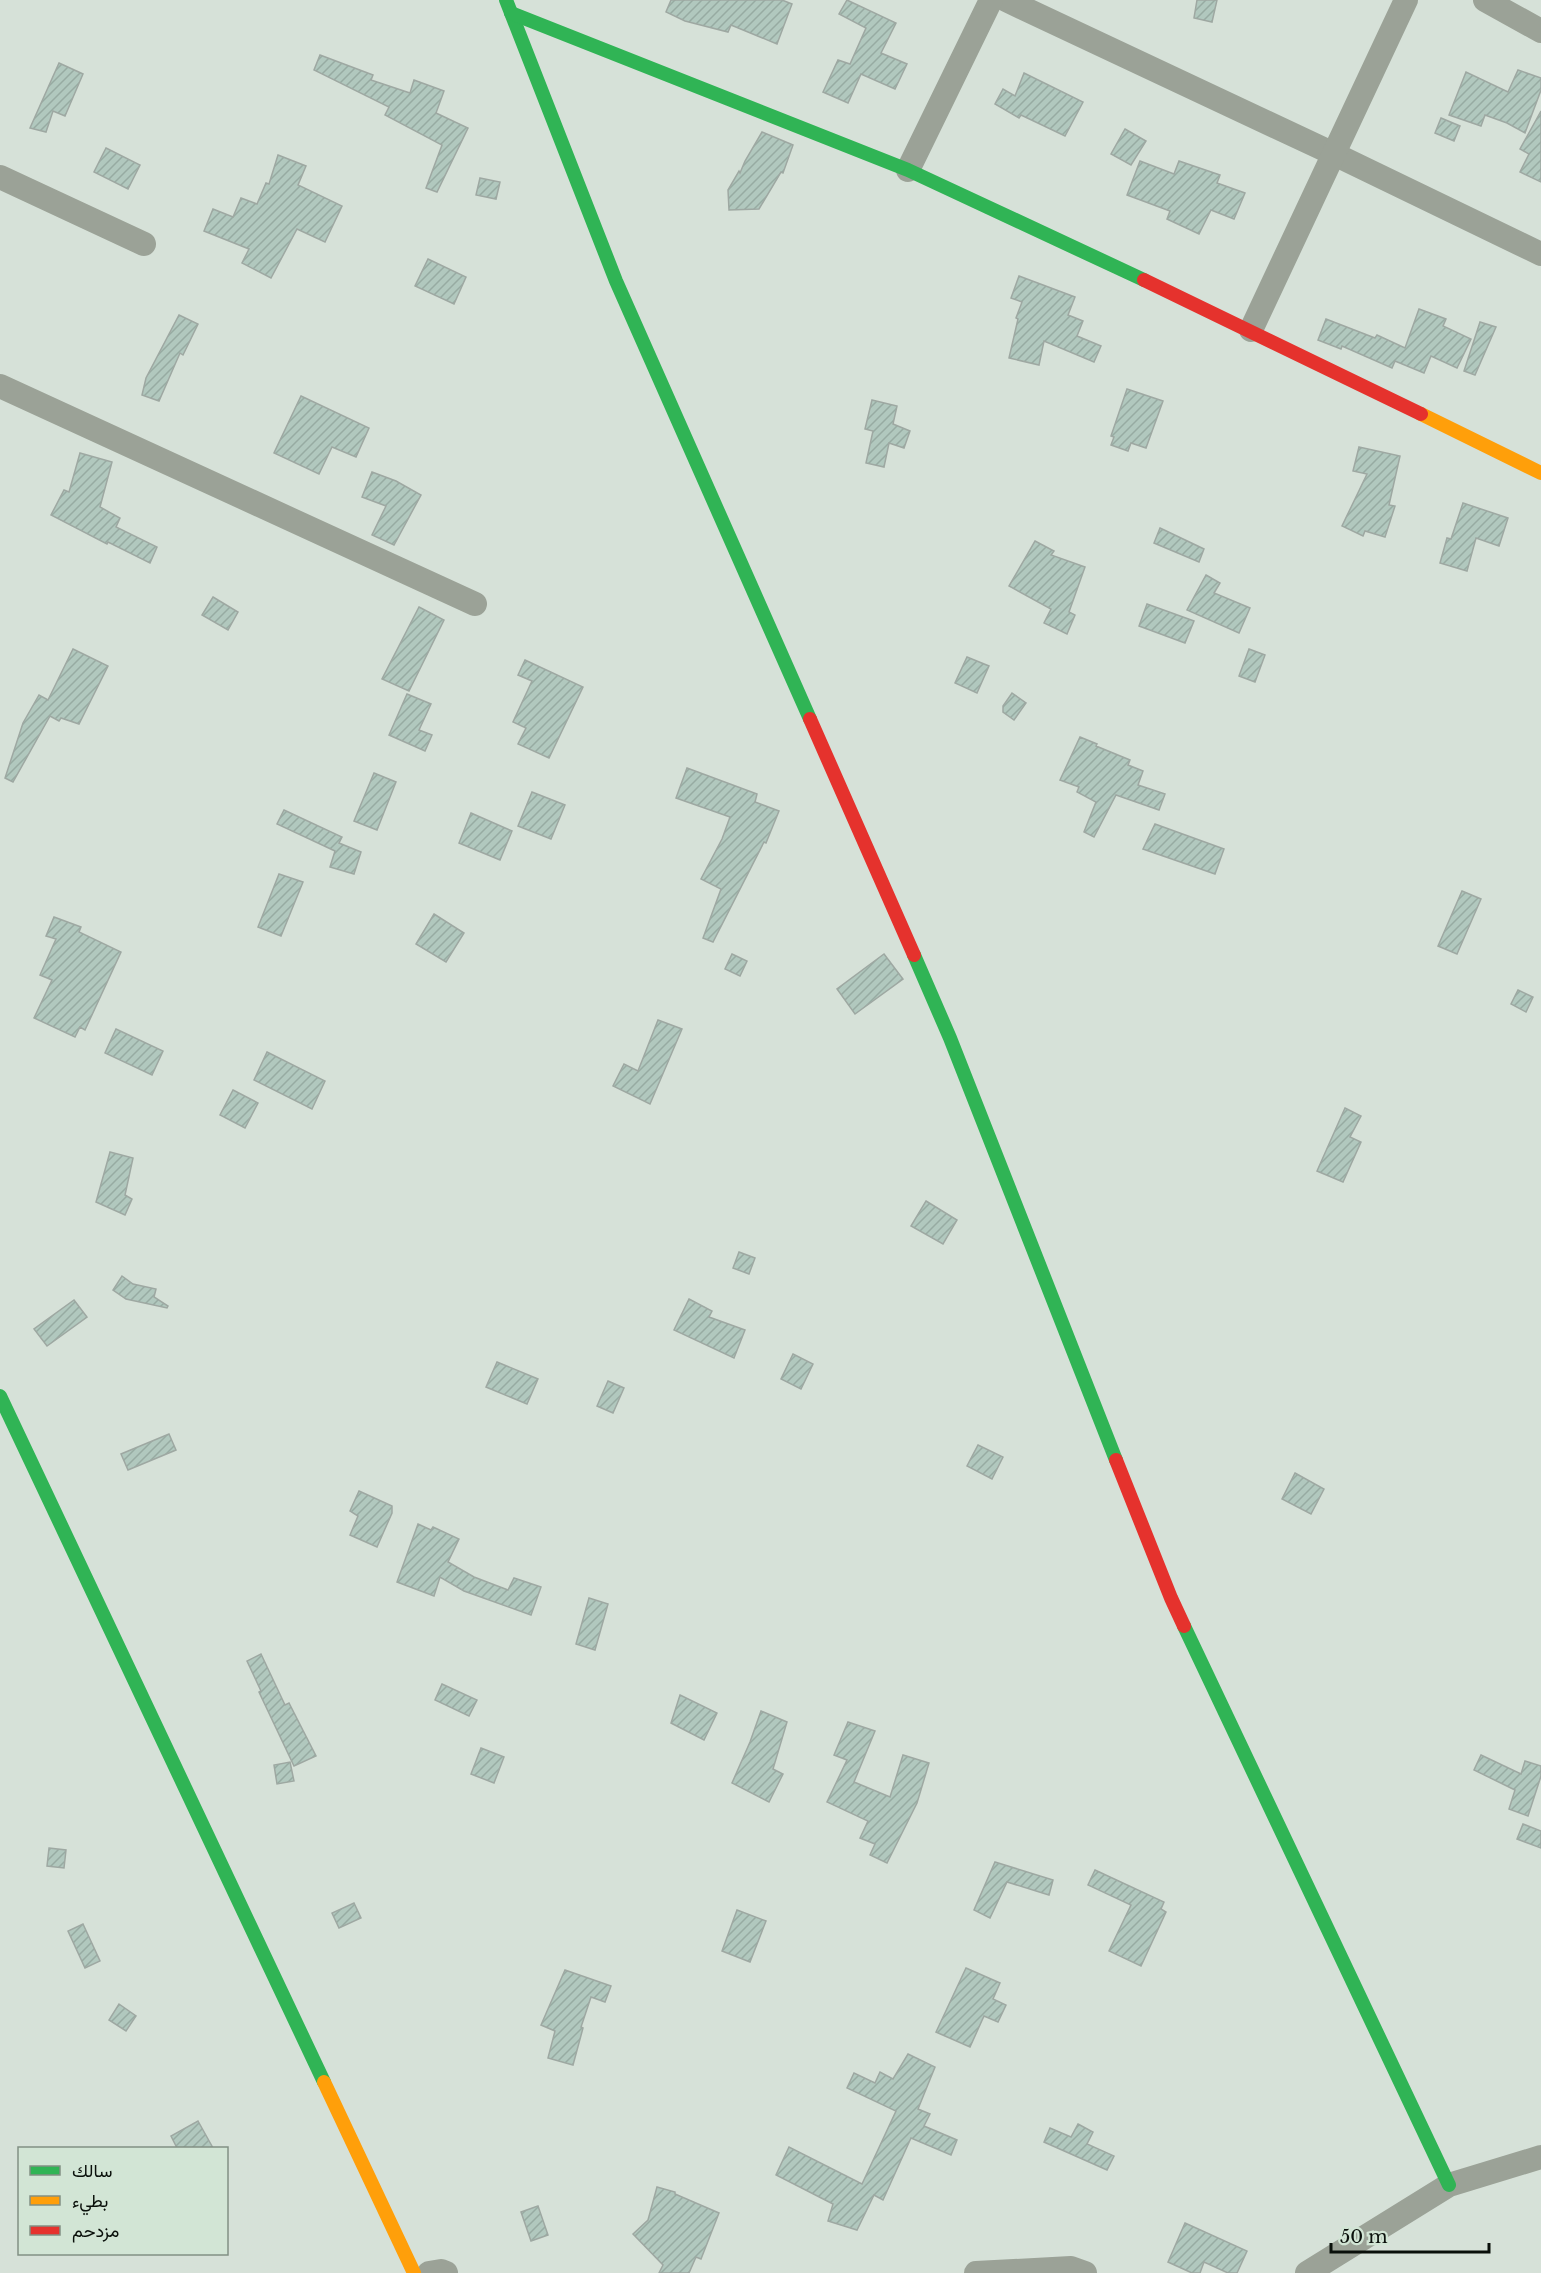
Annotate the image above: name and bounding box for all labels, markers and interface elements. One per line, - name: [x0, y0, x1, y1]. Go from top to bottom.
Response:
- legend: [18, 2147, 228, 2255]
- text: سالك: [72, 2160, 112, 2182]
- text: بطيء: [72, 2190, 108, 2216]
- scale bar: [1331, 2216, 1488, 2254]
- text: مزدحم: [72, 2220, 119, 2243]
- text: 50 m: [1340, 2226, 1388, 2248]

